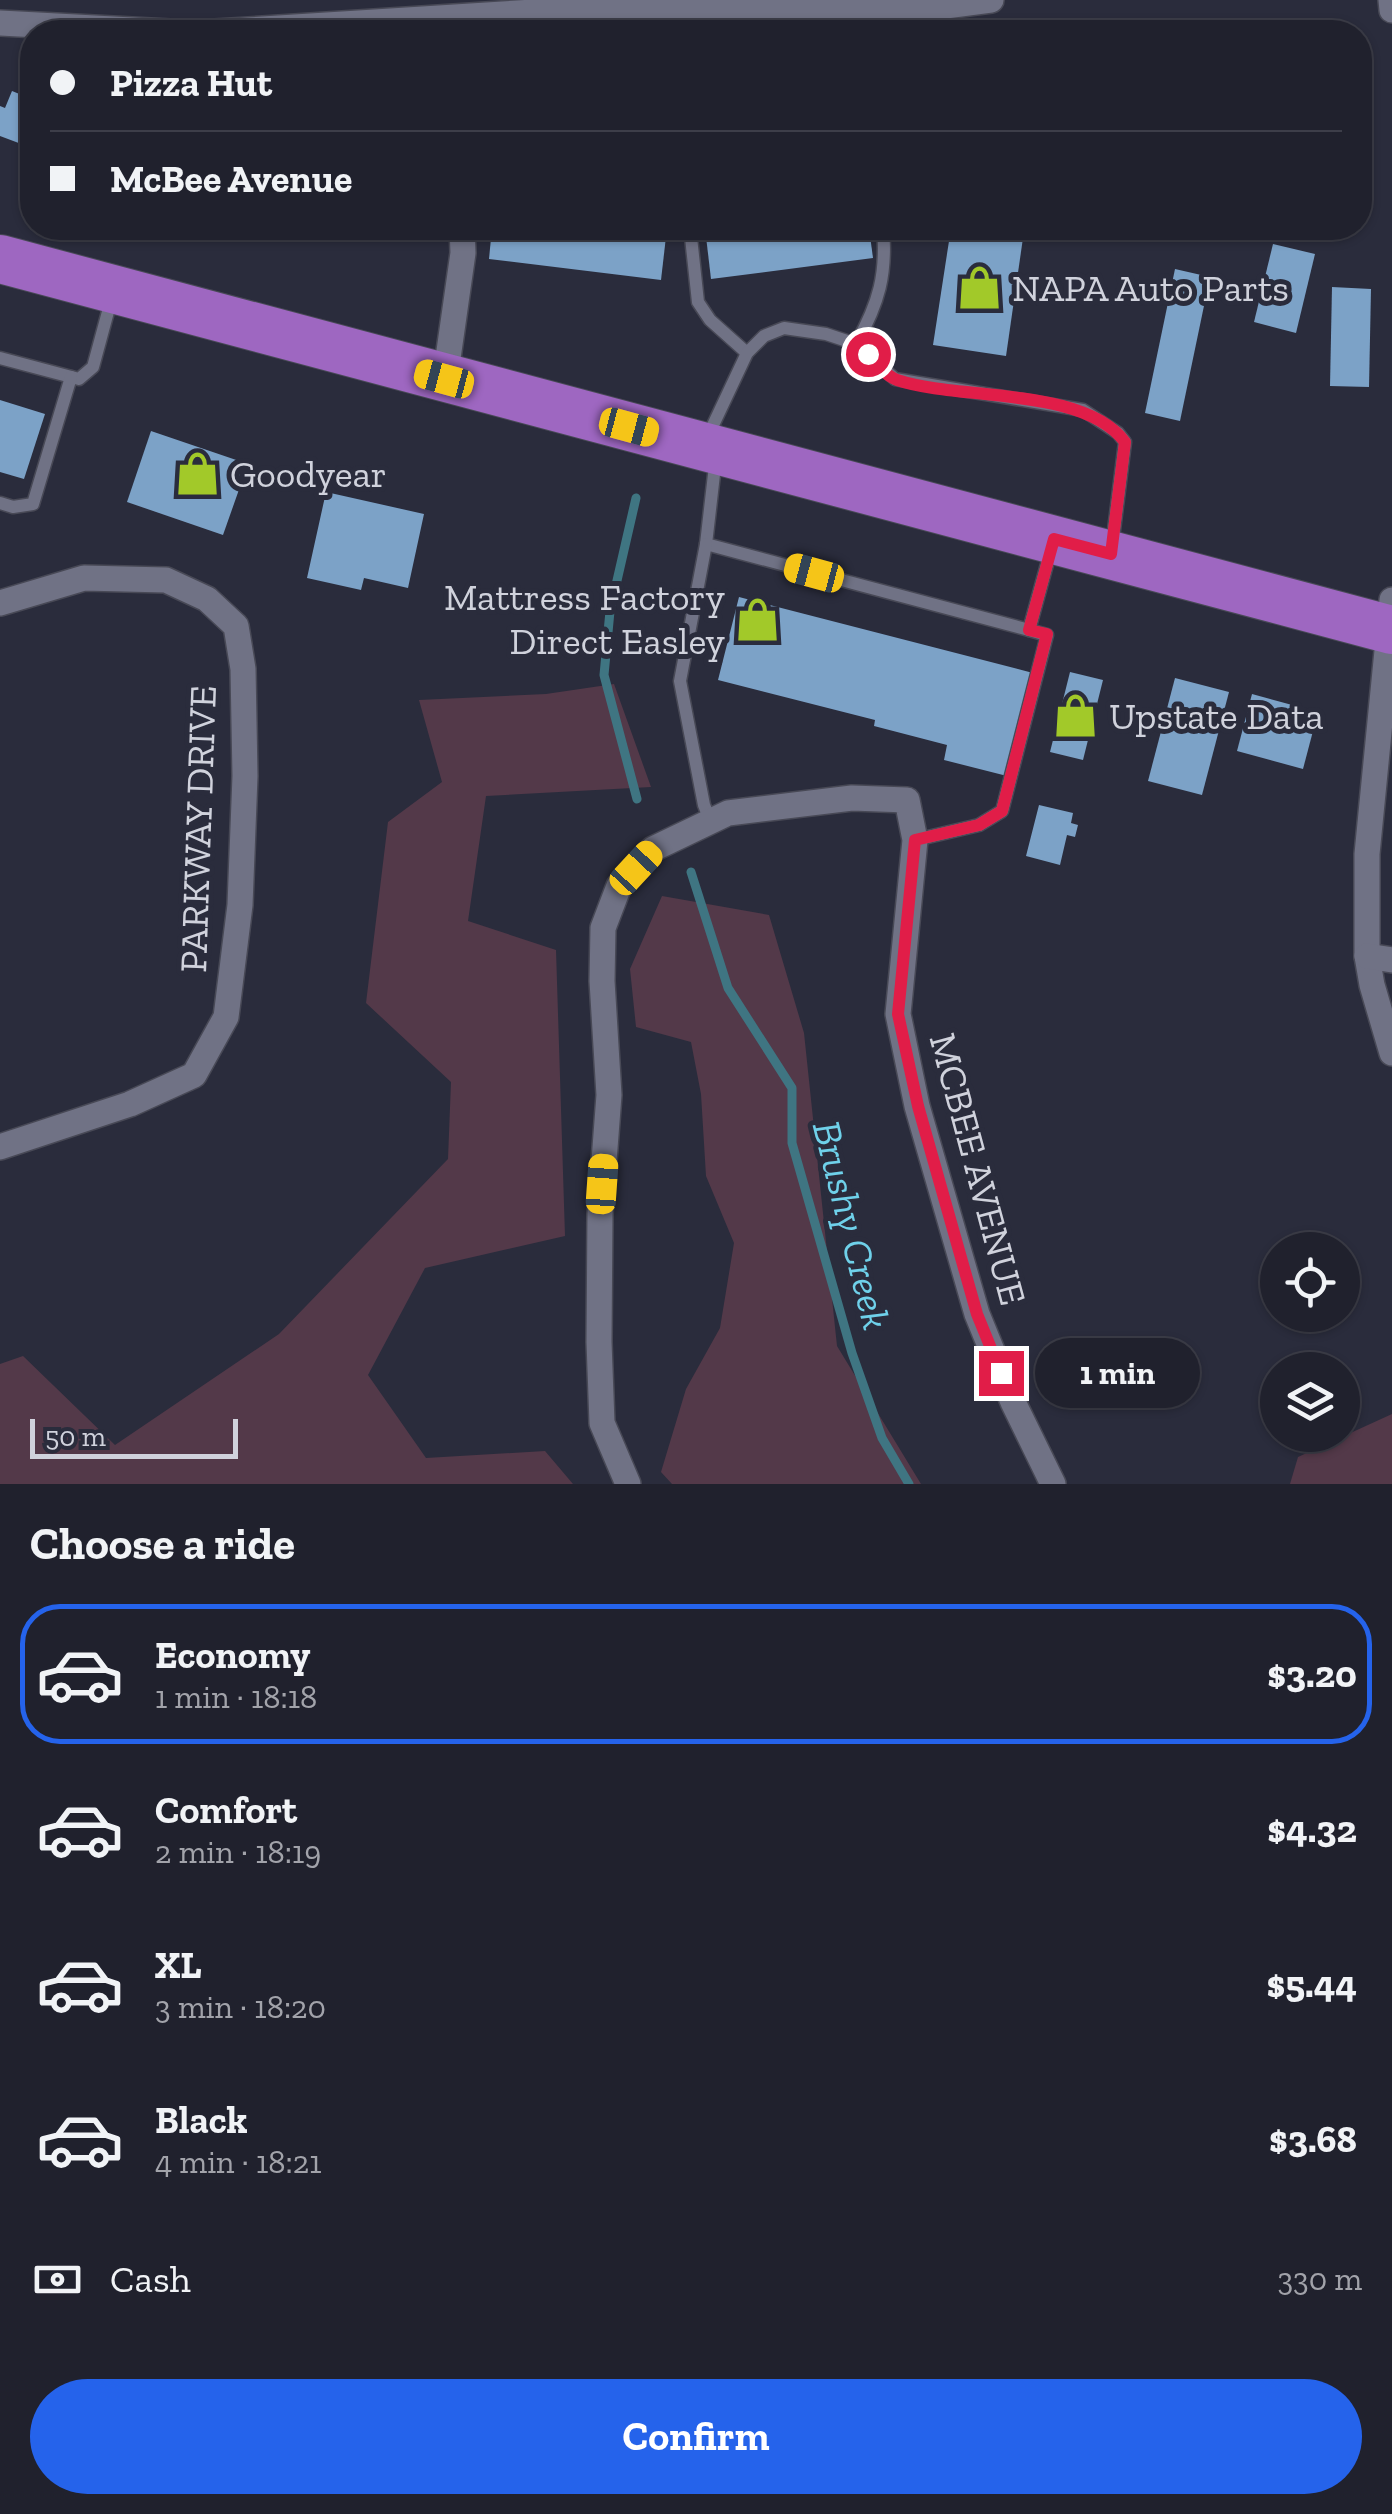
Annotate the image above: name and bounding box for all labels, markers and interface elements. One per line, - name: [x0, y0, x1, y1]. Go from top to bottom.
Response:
- text: Pizza Hut: [110, 60, 272, 106]
- text: McBee Avenue: [110, 156, 352, 202]
- shop icon: NAPA Auto Parts: [955, 264, 1003, 312]
- place label: NAPA Auto Parts: [1012, 265, 1289, 311]
- route start: [846, 332, 891, 377]
- car: [411, 357, 477, 401]
- car: [596, 405, 662, 449]
- shop icon: Goodyear: [173, 450, 221, 498]
- place label: Goodyear: [230, 451, 387, 497]
- car: [781, 551, 847, 595]
- place label: Mattress Factory Direct Easley: [444, 574, 726, 664]
- shop icon: Mattress Factory Direct Easley: [734, 595, 782, 643]
- street label: PARKWAY DRIVE: [170, 685, 226, 973]
- shop icon: Upstate Data: [1052, 692, 1100, 740]
- place label: Upstate Data: [1109, 693, 1324, 739]
- car: [605, 836, 667, 900]
- street label: MCBEE AVENUE: [920, 1028, 1036, 1310]
- water label: Brushy Creek: [803, 1116, 901, 1334]
- car: [585, 1153, 619, 1215]
- map controls: [1260, 1232, 1360, 1452]
- button: locate: [1260, 1232, 1360, 1332]
- callout: 1 min: [1036, 1338, 1201, 1408]
- route end: [979, 1351, 1024, 1396]
- button: layers: [1260, 1352, 1360, 1452]
- text: 1 min: [1080, 1354, 1155, 1392]
- scale bar: [30, 1414, 238, 1458]
- text: 50 m: [45, 1420, 106, 1453]
- text: Choose a ride: [30, 1517, 295, 1571]
- icon: car: [35, 1629, 125, 1719]
- text: Economy: [155, 1632, 310, 1678]
- text: $3.20: [1267, 1651, 1357, 1697]
- text: 1 min · 18:18: [155, 1678, 317, 1716]
- icon: car: [35, 1784, 125, 1874]
- text: Comfort: [155, 1787, 297, 1833]
- text: $4.32: [1267, 1806, 1357, 1852]
- text: 2 min · 18:19: [155, 1833, 321, 1871]
- icon: car: [35, 1939, 125, 2029]
- text: XL: [155, 1942, 202, 1988]
- text: $5.44: [1267, 1961, 1357, 2007]
- text: 3 min · 18:20: [155, 1988, 326, 2026]
- icon: car: [35, 2094, 125, 2184]
- text: Black: [155, 2097, 248, 2143]
- text: $3.68: [1269, 2116, 1357, 2162]
- text: 4 min · 18:21: [155, 2143, 321, 2181]
- icon: cash: [30, 2252, 85, 2307]
- text: Cash: [110, 2256, 191, 2302]
- text: 330 m: [1277, 2260, 1362, 2298]
- button: Confirm: [30, 2379, 1362, 2494]

